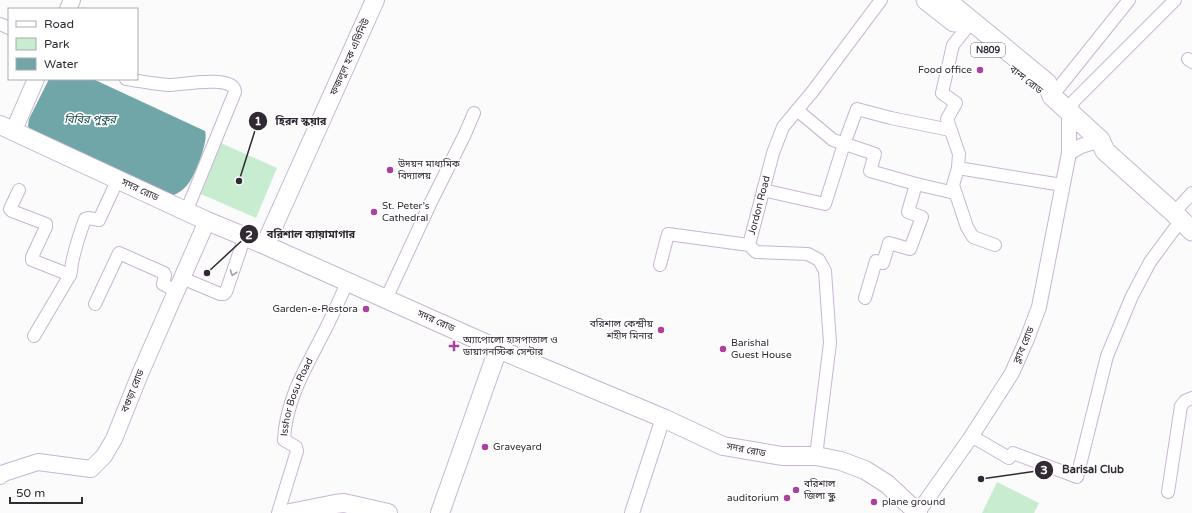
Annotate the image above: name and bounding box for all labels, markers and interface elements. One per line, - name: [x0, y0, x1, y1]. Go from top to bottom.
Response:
- legend: [8, 8, 138, 80]
- street label: ফজলুল হক এভিনিউ: [327, 16, 373, 98]
- text: Road: [44, 17, 74, 31]
- text: Park: [44, 37, 70, 51]
- road number: N809: [971, 43, 1005, 57]
- text: Water: [44, 57, 79, 71]
- street label: বান্দ রোড: [1006, 63, 1046, 97]
- place label: Food office: [918, 64, 972, 76]
- marker: Food office: [975, 65, 985, 75]
- callout: হিরন স্কয়ার: [248, 109, 334, 132]
- water label: বিবির পুকুর: [64, 113, 118, 126]
- text: 1: [254, 114, 262, 128]
- text: হিরন স্কয়ার: [275, 115, 327, 128]
- place label: উদয়ন মাধ্যমিক বিদ্যালয়: [397, 158, 461, 182]
- marker: উদয়ন মাধ্যমিক বিদ্যালয়: [385, 165, 395, 175]
- street label: Jordon Road: [746, 174, 773, 236]
- street label: সদর রোড: [119, 176, 161, 204]
- place label: St. Peter’s Cathedral: [382, 200, 430, 224]
- marker: St. Peter’s Cathedral: [369, 207, 379, 217]
- callout: বরিশাল ব্যায়ামাগার: [239, 223, 364, 246]
- text: 2: [245, 228, 253, 242]
- text: বরিশাল ব্যায়ামাগার: [266, 228, 356, 241]
- one-way arrow: [229, 270, 237, 277]
- place label: Garden-e-Restora: [272, 303, 358, 315]
- marker: Garden-e-Restora: [361, 304, 371, 314]
- street label: সদর রোড: [415, 307, 457, 335]
- place label: বরিশাল কেন্দ্রীয় শহীদ মিনার: [589, 318, 654, 342]
- street label: ক্লাব রোড: [1011, 324, 1037, 366]
- marker: বরিশাল কেন্দ্রীয় শহীদ মিনার: [656, 325, 666, 335]
- place label: অ্যাপোলো হাসপাতাল ও ডায়াগনস্টিক সেন্টার: [462, 334, 558, 358]
- place label: Barishal Guest House: [731, 337, 792, 361]
- marker: অ্যাপোলো হাসপাতাল ও ডায়াগনস্টিক সেন্টার: [448, 340, 460, 352]
- marker: Barishal Guest House: [718, 344, 728, 354]
- street label: Isshor Bosu Road: [278, 356, 316, 437]
- street label: বগুড়া রোড: [119, 367, 147, 415]
- street label: সদর রোড: [724, 440, 767, 460]
- place label: Graveyard: [493, 441, 542, 453]
- marker: Graveyard: [480, 442, 490, 452]
- callout: Barisal Club: [1034, 458, 1132, 481]
- text: 3: [1040, 463, 1048, 477]
- text: Barisal Club: [1062, 463, 1124, 476]
- place label: বরিশাল জিলা স্কুল: [803, 478, 836, 502]
- scale bar: [10, 479, 82, 505]
- marker: বরিশাল জিলা স্কুল: [791, 485, 801, 495]
- text: 50 m: [16, 486, 45, 500]
- place label: auditorium: [727, 492, 779, 504]
- marker: auditorium: [782, 493, 792, 503]
- place label: plane ground: [882, 496, 945, 508]
- marker: plane ground: [869, 497, 879, 507]

